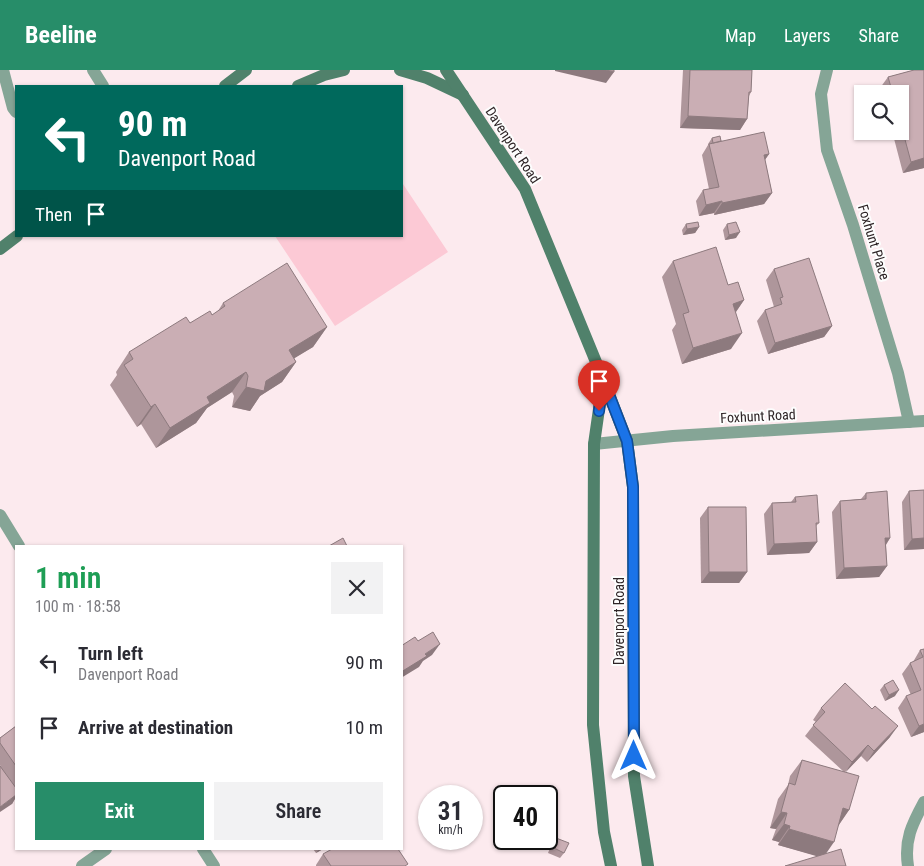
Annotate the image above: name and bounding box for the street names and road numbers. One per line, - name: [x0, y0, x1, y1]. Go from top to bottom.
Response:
- street label: Davenport Road: [482, 104, 544, 186]
- street label: Foxhunt Place: [855, 202, 893, 282]
- street label: Foxhunt Road: [720, 406, 796, 426]
- street label: Davenport Road: [611, 577, 627, 665]

